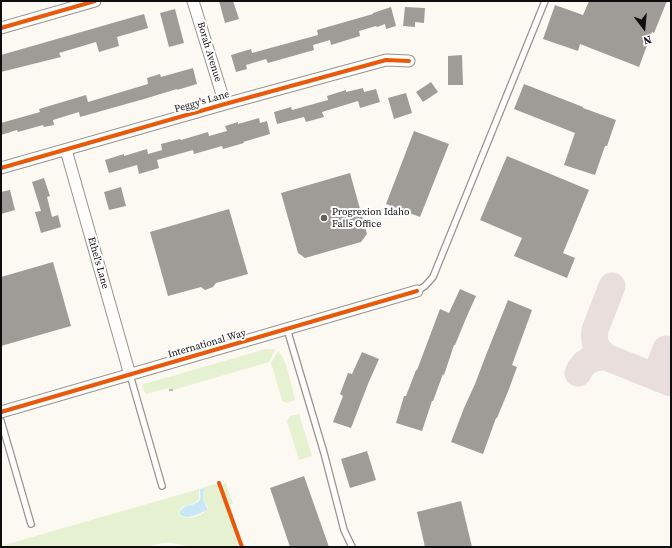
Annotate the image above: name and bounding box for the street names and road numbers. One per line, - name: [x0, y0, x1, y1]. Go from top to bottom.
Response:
- street label: Borah Avenue: [194, 21, 224, 83]
- street label: Peggy's Lane: [173, 88, 231, 116]
- street label: Ethel's Lane: [85, 236, 111, 290]
- street label: International Way: [167, 327, 247, 361]

